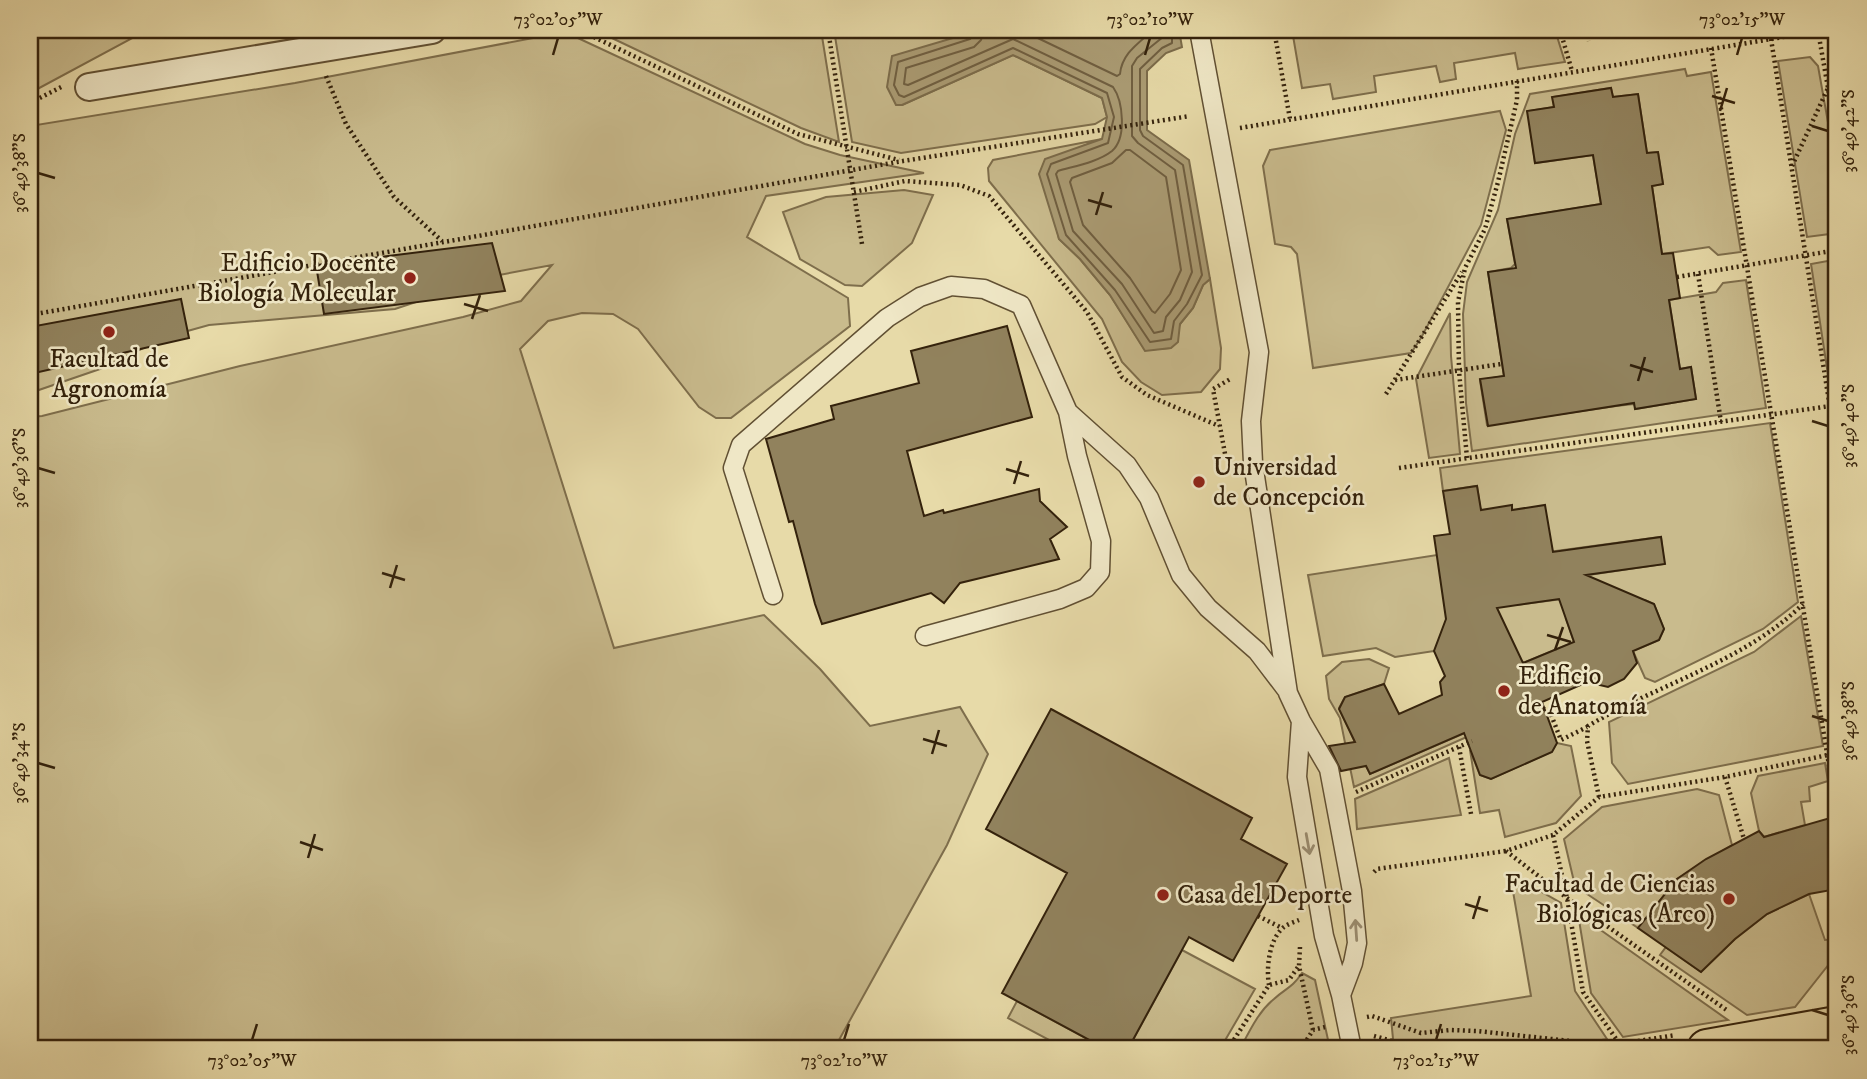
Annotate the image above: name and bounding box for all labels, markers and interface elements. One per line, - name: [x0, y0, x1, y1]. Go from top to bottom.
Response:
- text: 73°02'05"W: [513, 9, 603, 31]
- text: 73°02'10"W: [1107, 9, 1194, 31]
- text: 73°02'15"W: [1699, 9, 1785, 31]
- text: 36°49'42"S: [1838, 89, 1860, 173]
- text: 36°49'38"S: [9, 133, 31, 213]
- place label: Edificio Docente Biología Molecular: [197, 247, 396, 310]
- marker: Edificio Docente Biología Molecular: [402, 270, 418, 286]
- marker: Facultad de Agronomía: [101, 324, 117, 340]
- place label: Facultad de Agronomía: [49, 343, 169, 406]
- text: 36°49'40"S: [1838, 384, 1860, 468]
- text: 36°49'36"S: [9, 428, 31, 508]
- place label: Universidad de Concepción: [1213, 451, 1365, 514]
- marker: Universidad de Concepción: [1191, 474, 1207, 490]
- place label: Edificio de Anatomía: [1518, 660, 1647, 723]
- text: 36°49'38"S: [1838, 681, 1860, 761]
- marker: Edificio de Anatomía: [1496, 683, 1512, 699]
- text: 36°49'34"S: [9, 722, 31, 804]
- one-way arrow: [1302, 832, 1315, 855]
- place label: Facultad de Ciencias Biológicas (Arco): [1504, 868, 1715, 931]
- place label: Casa del Deporte: [1177, 879, 1352, 912]
- marker: Casa del Deporte: [1155, 887, 1171, 903]
- marker: Facultad de Ciencias Biológicas (Arco): [1721, 891, 1737, 907]
- one-way arrow: [1349, 919, 1362, 942]
- text: 36°49'36"S: [1838, 975, 1860, 1055]
- text: 73°02'05"W: [207, 1050, 297, 1072]
- text: 73°02'10"W: [801, 1050, 888, 1072]
- text: 73°02'15"W: [1393, 1050, 1479, 1072]

